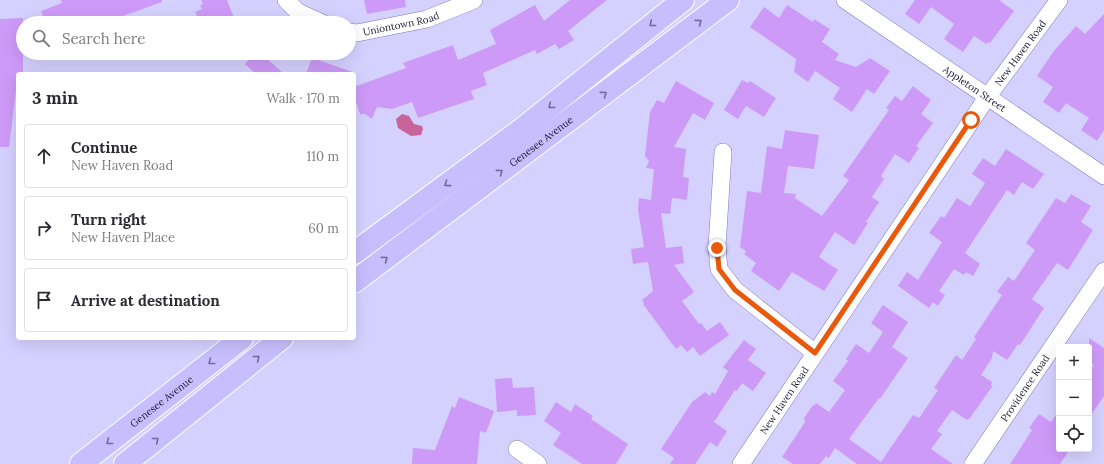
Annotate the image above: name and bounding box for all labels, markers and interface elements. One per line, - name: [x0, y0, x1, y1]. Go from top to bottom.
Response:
- street label: Uniontown Road: [362, 9, 441, 39]
- search box: [16, 16, 356, 60]
- street label: New Haven Road: [992, 18, 1049, 89]
- one-way arrow: [650, 20, 657, 27]
- one-way arrow: [694, 20, 701, 27]
- icon: search: [30, 27, 52, 49]
- text: Search here: [62, 29, 145, 48]
- street label: Appleton Street: [940, 62, 1009, 115]
- text: 3 min: [32, 87, 78, 109]
- text: Walk · 170 m: [266, 90, 340, 107]
- one-way arrow: [600, 92, 607, 99]
- one-way arrow: [548, 101, 556, 108]
- route start: [962, 111, 980, 129]
- street label: Genesee Avenue: [507, 113, 576, 170]
- text: Continue: [71, 138, 137, 157]
- icon: ahead: [33, 145, 55, 167]
- text: 110 m: [306, 148, 339, 165]
- text: New Haven Road: [71, 157, 173, 174]
- one-way arrow: [496, 170, 503, 177]
- one-way arrow: [445, 179, 452, 186]
- text: Turn right: [71, 210, 147, 229]
- icon: right: [33, 217, 55, 239]
- text: 60 m: [308, 220, 339, 237]
- text: New Haven Place: [71, 229, 175, 246]
- route end: [708, 239, 726, 257]
- one-way arrow: [381, 257, 388, 264]
- icon: arrive: [33, 289, 55, 311]
- text: Arrive at destination: [71, 291, 220, 310]
- map controls: [1056, 344, 1092, 452]
- button: +: [1056, 344, 1092, 380]
- street label: Providence Road: [998, 352, 1052, 424]
- one-way arrow: [252, 356, 260, 363]
- one-way arrow: [208, 357, 215, 364]
- street label: New Haven Road: [757, 364, 812, 437]
- street label: Genesee Avenue: [127, 372, 196, 430]
- button: −: [1056, 380, 1092, 416]
- button: locate: [1056, 416, 1092, 452]
- one-way arrow: [151, 437, 158, 444]
- one-way arrow: [106, 438, 113, 445]

